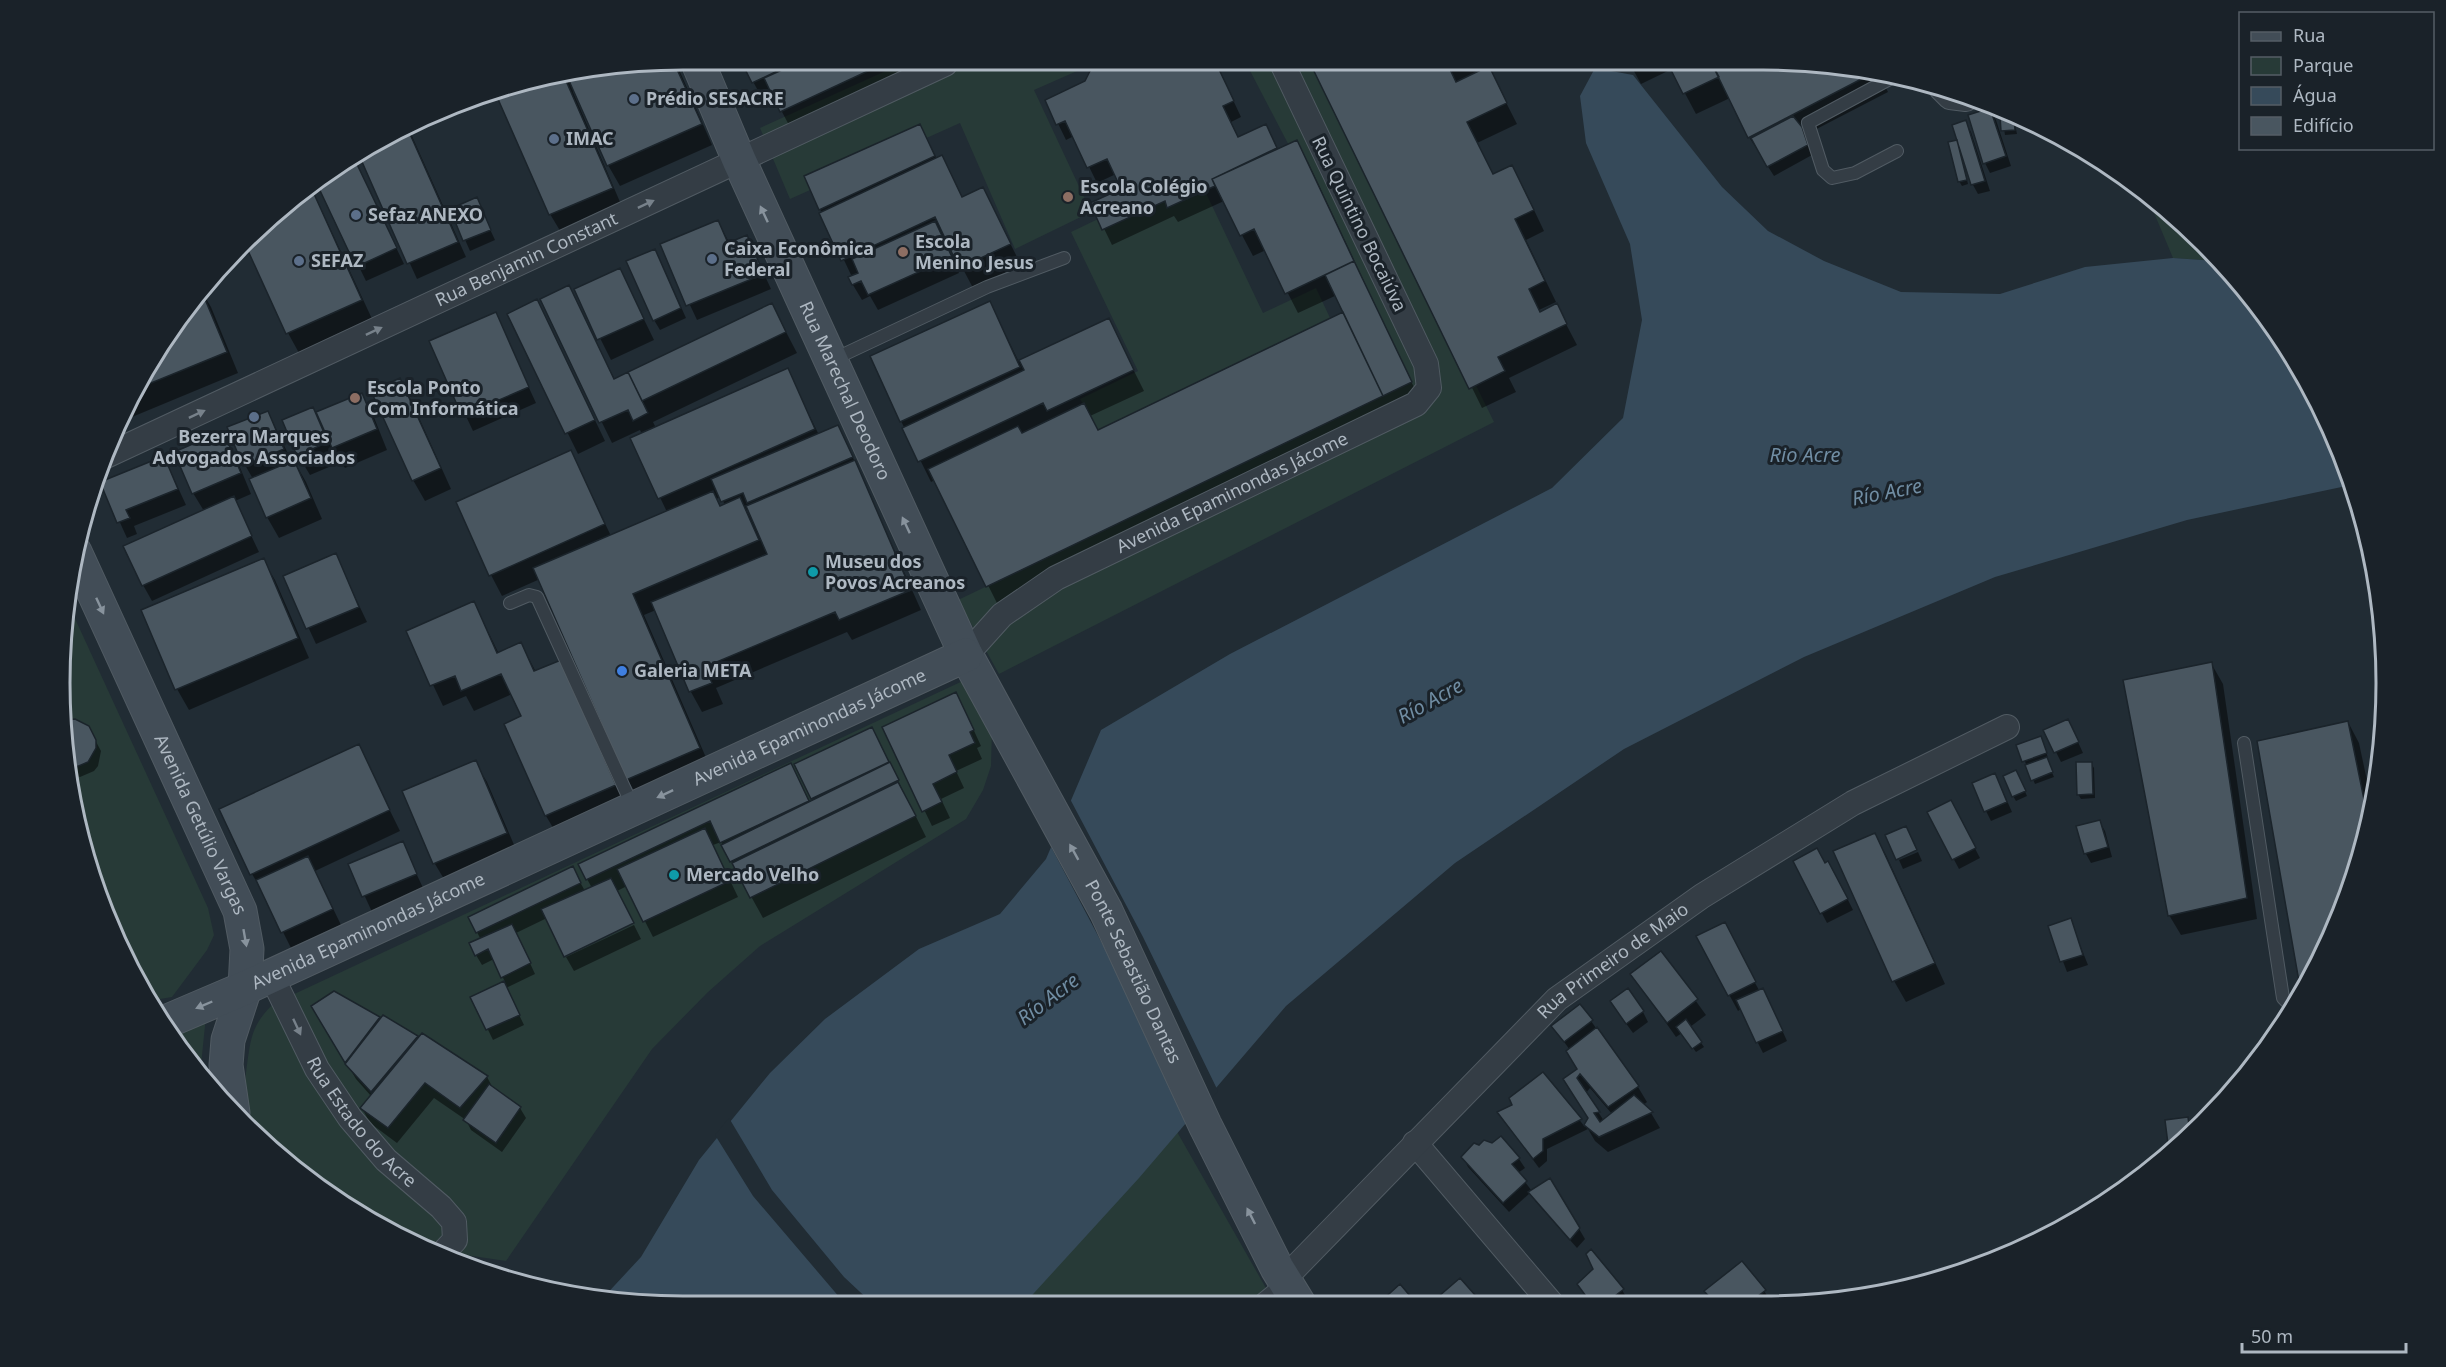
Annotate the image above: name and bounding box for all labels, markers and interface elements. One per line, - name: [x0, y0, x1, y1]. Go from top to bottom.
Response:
- legend: [2239, 12, 2434, 150]
- text: Rua: [2293, 23, 2325, 47]
- text: Parque: [2293, 53, 2353, 77]
- text: Água: [2293, 83, 2337, 107]
- place label: Prédio SESACRE: [646, 86, 784, 110]
- marker: Prédio SESACRE: [627, 92, 641, 106]
- text: Edifício: [2293, 113, 2354, 137]
- place label: IMAC: [566, 126, 614, 150]
- marker: IMAC: [547, 132, 561, 146]
- street label: Rua Quintino Bocaiúva: [1307, 132, 1413, 315]
- place label: Escola Colégio Acreano: [1080, 174, 1207, 219]
- marker: Escola Colégio Acreano: [1061, 190, 1075, 204]
- one-way arrow: [637, 200, 654, 209]
- place label: Sefaz ANEXO: [368, 202, 483, 226]
- one-way arrow: [759, 205, 768, 223]
- street label: Rua Benjamin Constant: [431, 206, 621, 312]
- marker: Sefaz ANEXO: [349, 208, 363, 222]
- place label: Escola Menino Jesus: [915, 229, 1034, 274]
- place label: Caixa Econômica Federal: [724, 236, 874, 281]
- marker: Escola Menino Jesus: [896, 245, 910, 259]
- place label: SEFAZ: [311, 248, 363, 272]
- marker: Caixa Econômica Federal: [705, 252, 719, 266]
- marker: SEFAZ: [292, 254, 306, 268]
- street label: Rua Marechal Deodoro: [794, 297, 897, 484]
- one-way arrow: [365, 326, 383, 335]
- place label: Escola Ponto Com Informática: [367, 375, 519, 420]
- marker: Escola Ponto Com Informática: [348, 391, 362, 405]
- one-way arrow: [189, 409, 206, 418]
- marker: Bezerra Marques Advogados Associados: [247, 410, 261, 424]
- place label: Bezerra Marques Advogados Associados: [153, 424, 355, 469]
- street label: Avenida Epaminondas Jácome: [1112, 426, 1352, 558]
- water label: Rio Acre: [1770, 441, 1840, 468]
- water label: Río Acre: [1850, 471, 1924, 512]
- one-way arrow: [901, 516, 911, 534]
- place label: Museu dos Povos Acreanos: [825, 549, 965, 594]
- marker: Museu dos Povos Acreanos: [806, 565, 820, 579]
- one-way arrow: [95, 597, 104, 614]
- place label: Galeria META: [634, 658, 752, 682]
- street label: Avenida Epaminondas Jácome: [689, 662, 930, 791]
- marker: Galeria META: [615, 664, 629, 678]
- water label: Río Acre: [1392, 672, 1467, 730]
- street label: Avenida Getúlio Vargas: [149, 730, 253, 918]
- one-way arrow: [656, 789, 673, 798]
- one-way arrow: [1069, 843, 1079, 860]
- place label: Mercado Velho: [686, 862, 819, 886]
- street label: Avenida Epaminondas Jácome: [247, 866, 488, 994]
- marker: Mercado Velho: [667, 868, 681, 882]
- street label: Ponte Sebastião Dantas: [1080, 875, 1188, 1067]
- street label: Rua Primeiro de Maio: [1531, 897, 1693, 1024]
- one-way arrow: [240, 928, 249, 947]
- water label: Río Acre: [1011, 966, 1084, 1031]
- one-way arrow: [195, 1001, 213, 1010]
- one-way arrow: [293, 1018, 302, 1035]
- street label: Rua Estado do Acre: [302, 1052, 422, 1192]
- one-way arrow: [1246, 1207, 1256, 1225]
- scale bar: [2242, 1316, 2406, 1354]
- text: 50 m: [2251, 1324, 2293, 1348]

